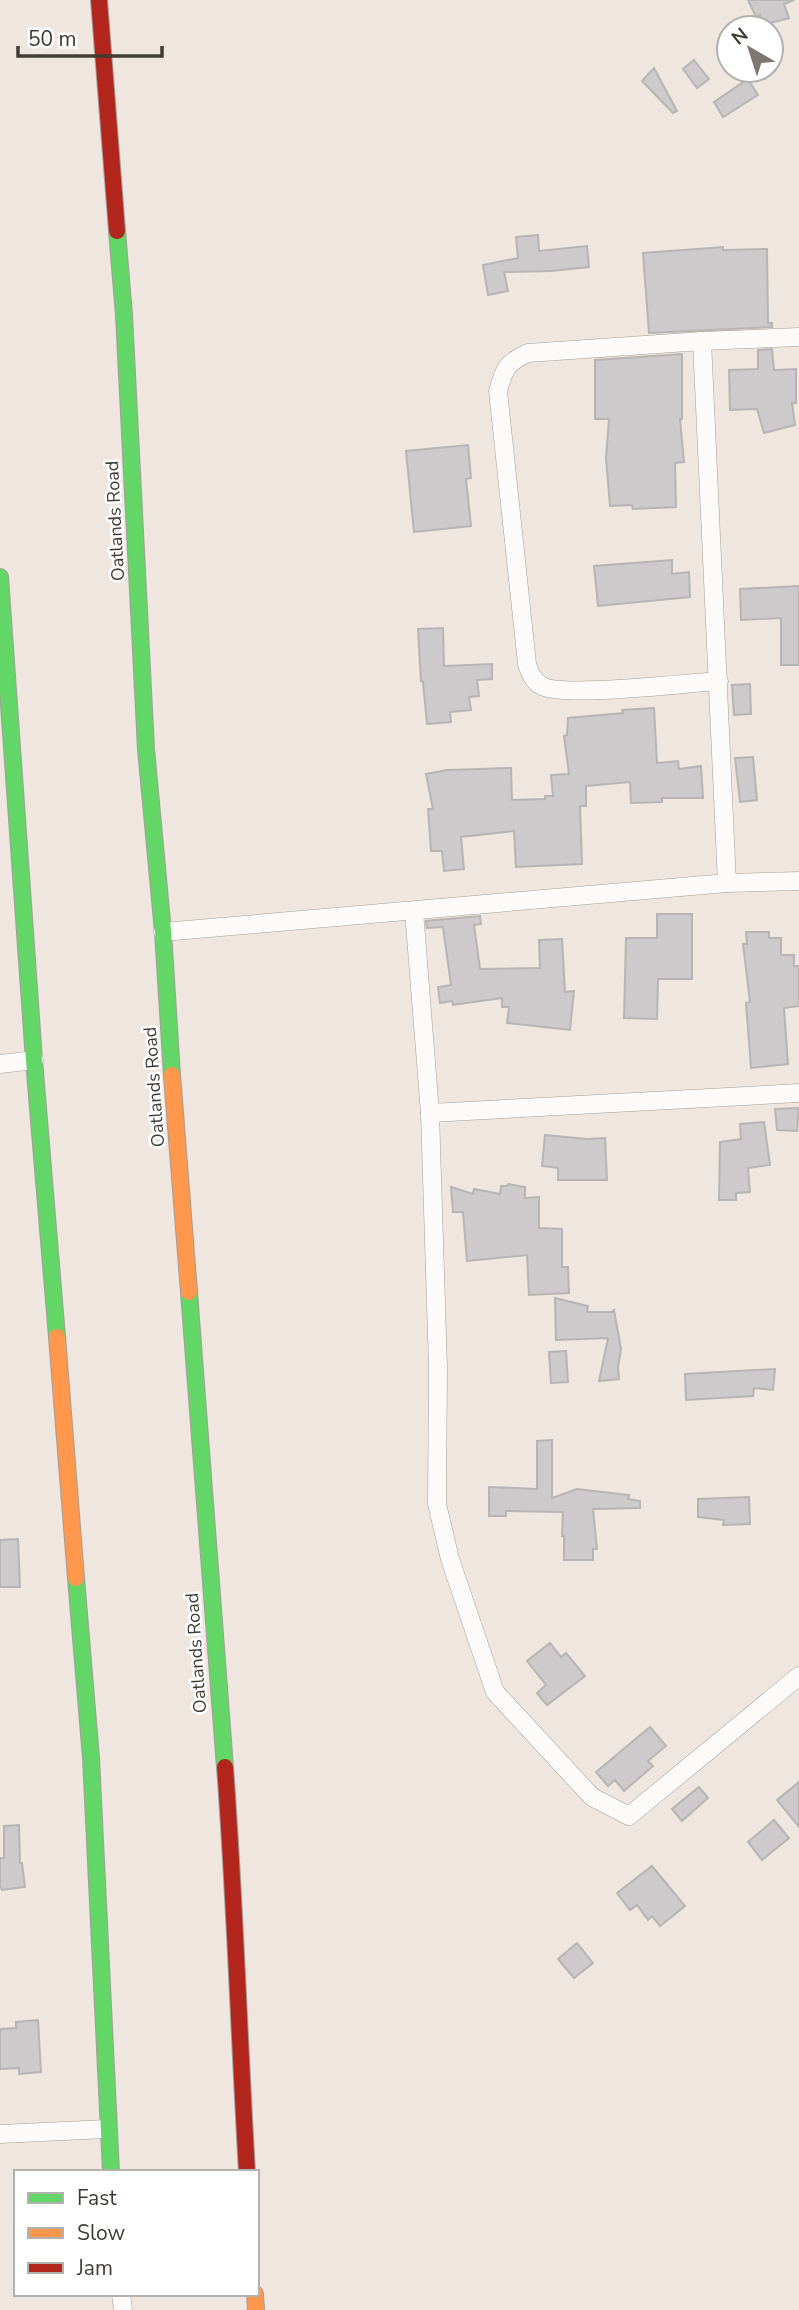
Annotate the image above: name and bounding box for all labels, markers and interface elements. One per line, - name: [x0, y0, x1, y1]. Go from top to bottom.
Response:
- scale bar: [18, 14, 161, 58]
- north arrow: [715, 14, 785, 84]
- text: N: [726, 22, 754, 51]
- text: 50 m: [28, 25, 77, 53]
- street label: Oatlands Road: [100, 460, 130, 582]
- street label: Oatlands Road: [138, 1026, 170, 1148]
- street label: Oatlands Road: [180, 1592, 212, 1714]
- legend: [14, 2170, 259, 2296]
- text: Fast: [77, 2184, 117, 2212]
- text: Slow: [77, 2219, 126, 2247]
- text: Jam: [76, 2254, 113, 2282]

